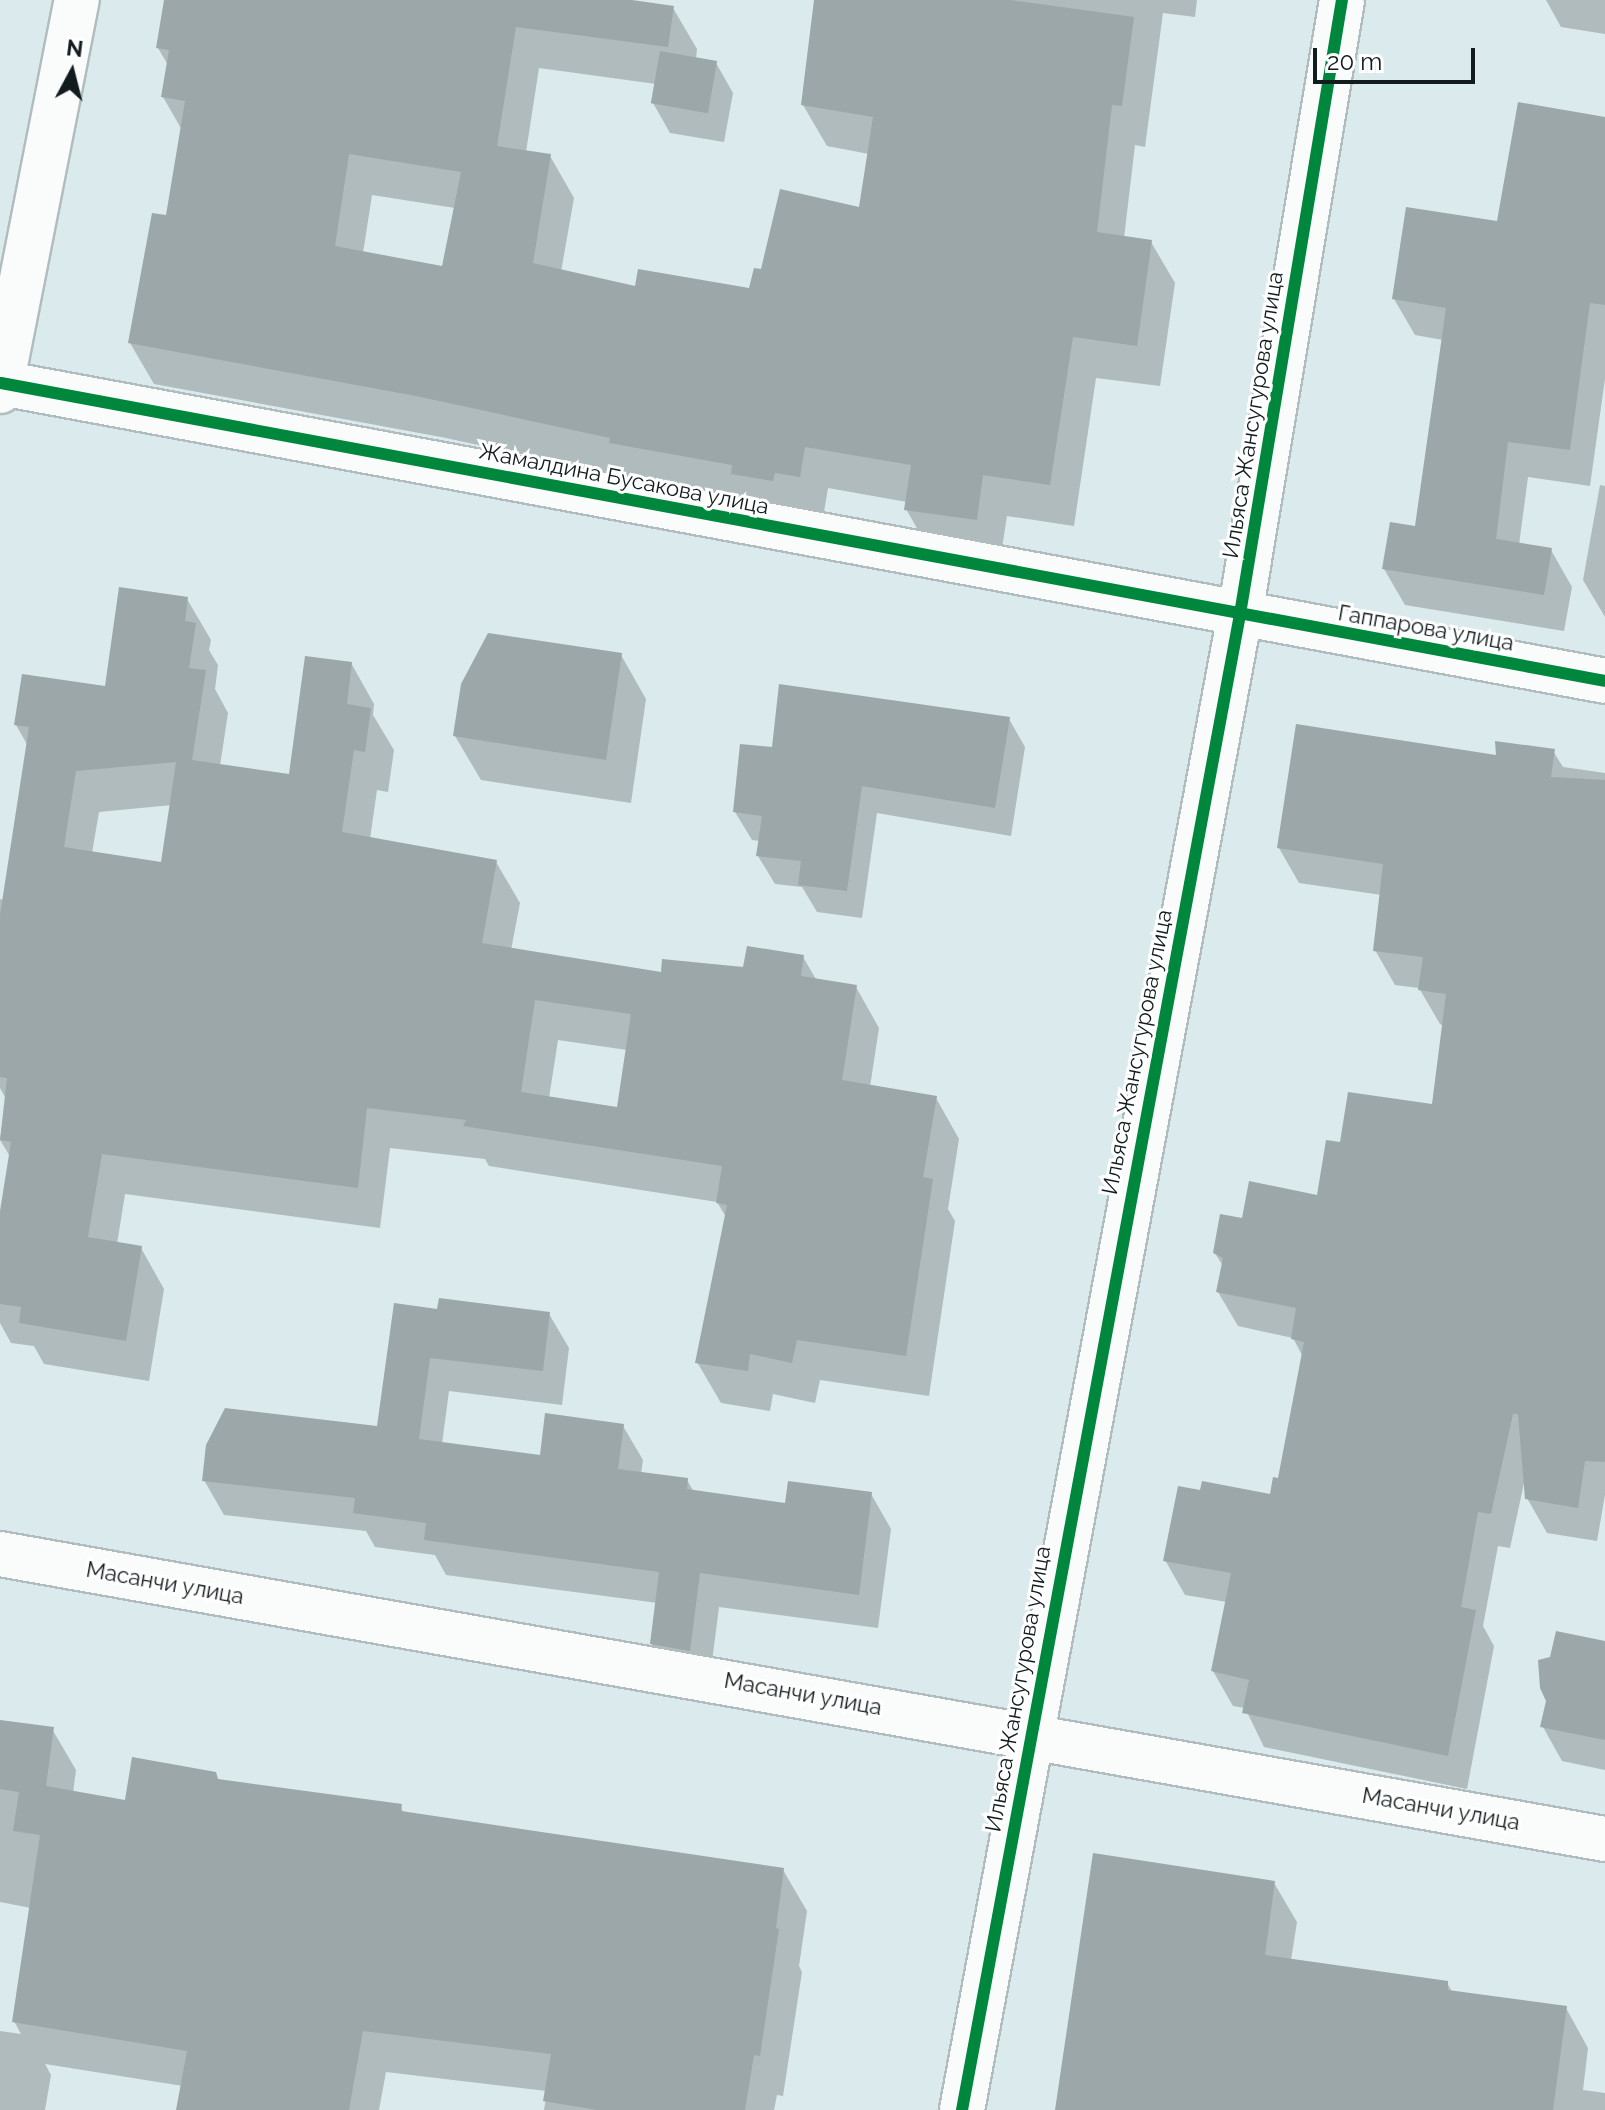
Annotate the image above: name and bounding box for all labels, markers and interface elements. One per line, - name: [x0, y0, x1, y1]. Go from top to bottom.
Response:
- north arrow: [32, 32, 112, 112]
- scale bar: [1317, 32, 1479, 82]
- text: N: [65, 34, 85, 62]
- text: 20 m: [1327, 47, 1382, 76]
- street label: Ильяса Жансугурова улица: [1217, 269, 1289, 561]
- street label: Жамалдина Бусакова улица: [477, 438, 771, 520]
- street label: Гаппарова улица: [1336, 599, 1516, 657]
- street label: Ильяса Жансугурова улица: [1096, 907, 1178, 1197]
- street label: Ильяса Жансугурова улица: [980, 1544, 1056, 1834]
- street label: Масанчи улица: [84, 1556, 246, 1610]
- street label: Масанчи улица: [722, 1667, 884, 1721]
- street label: Масанчи улица: [1360, 1782, 1522, 1836]

